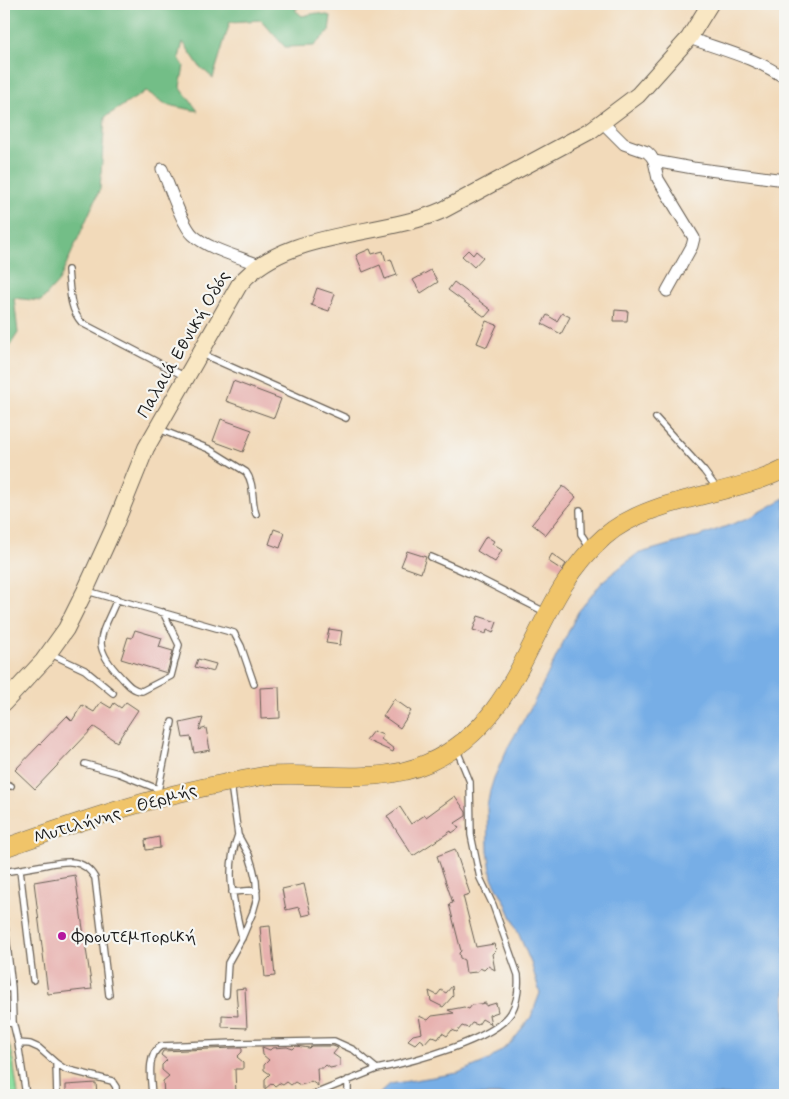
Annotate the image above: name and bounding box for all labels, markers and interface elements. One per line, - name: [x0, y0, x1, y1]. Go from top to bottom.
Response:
- street label: Παλαιά Εθνική Οδός: [132, 266, 236, 423]
- street label: Μυτιλήνης - Θερμής: [31, 778, 200, 850]
- place label: Φρουτεμπορική: [71, 925, 196, 949]
- marker: Φρουτεμπορική: [56, 930, 68, 942]

